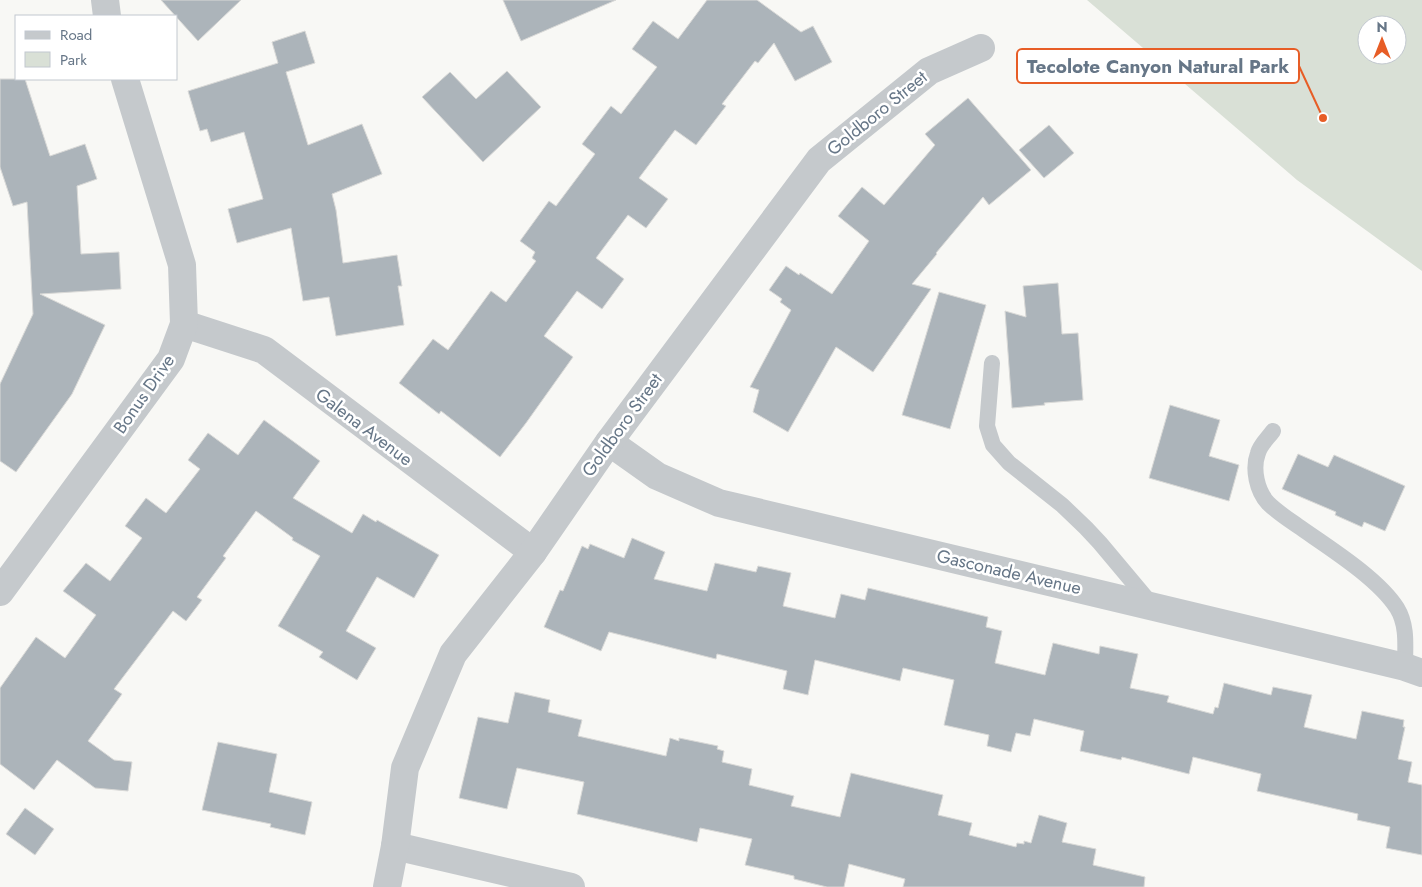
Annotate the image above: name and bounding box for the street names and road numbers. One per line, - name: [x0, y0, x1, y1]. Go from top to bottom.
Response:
- street label: Goldboro Street: [821, 64, 933, 162]
- street label: Bonus Drive: [107, 349, 181, 439]
- street label: Goldboro Street: [576, 367, 669, 482]
- street label: Galena Avenue: [310, 382, 418, 472]
- street label: Gasconade Avenue: [934, 543, 1084, 601]

